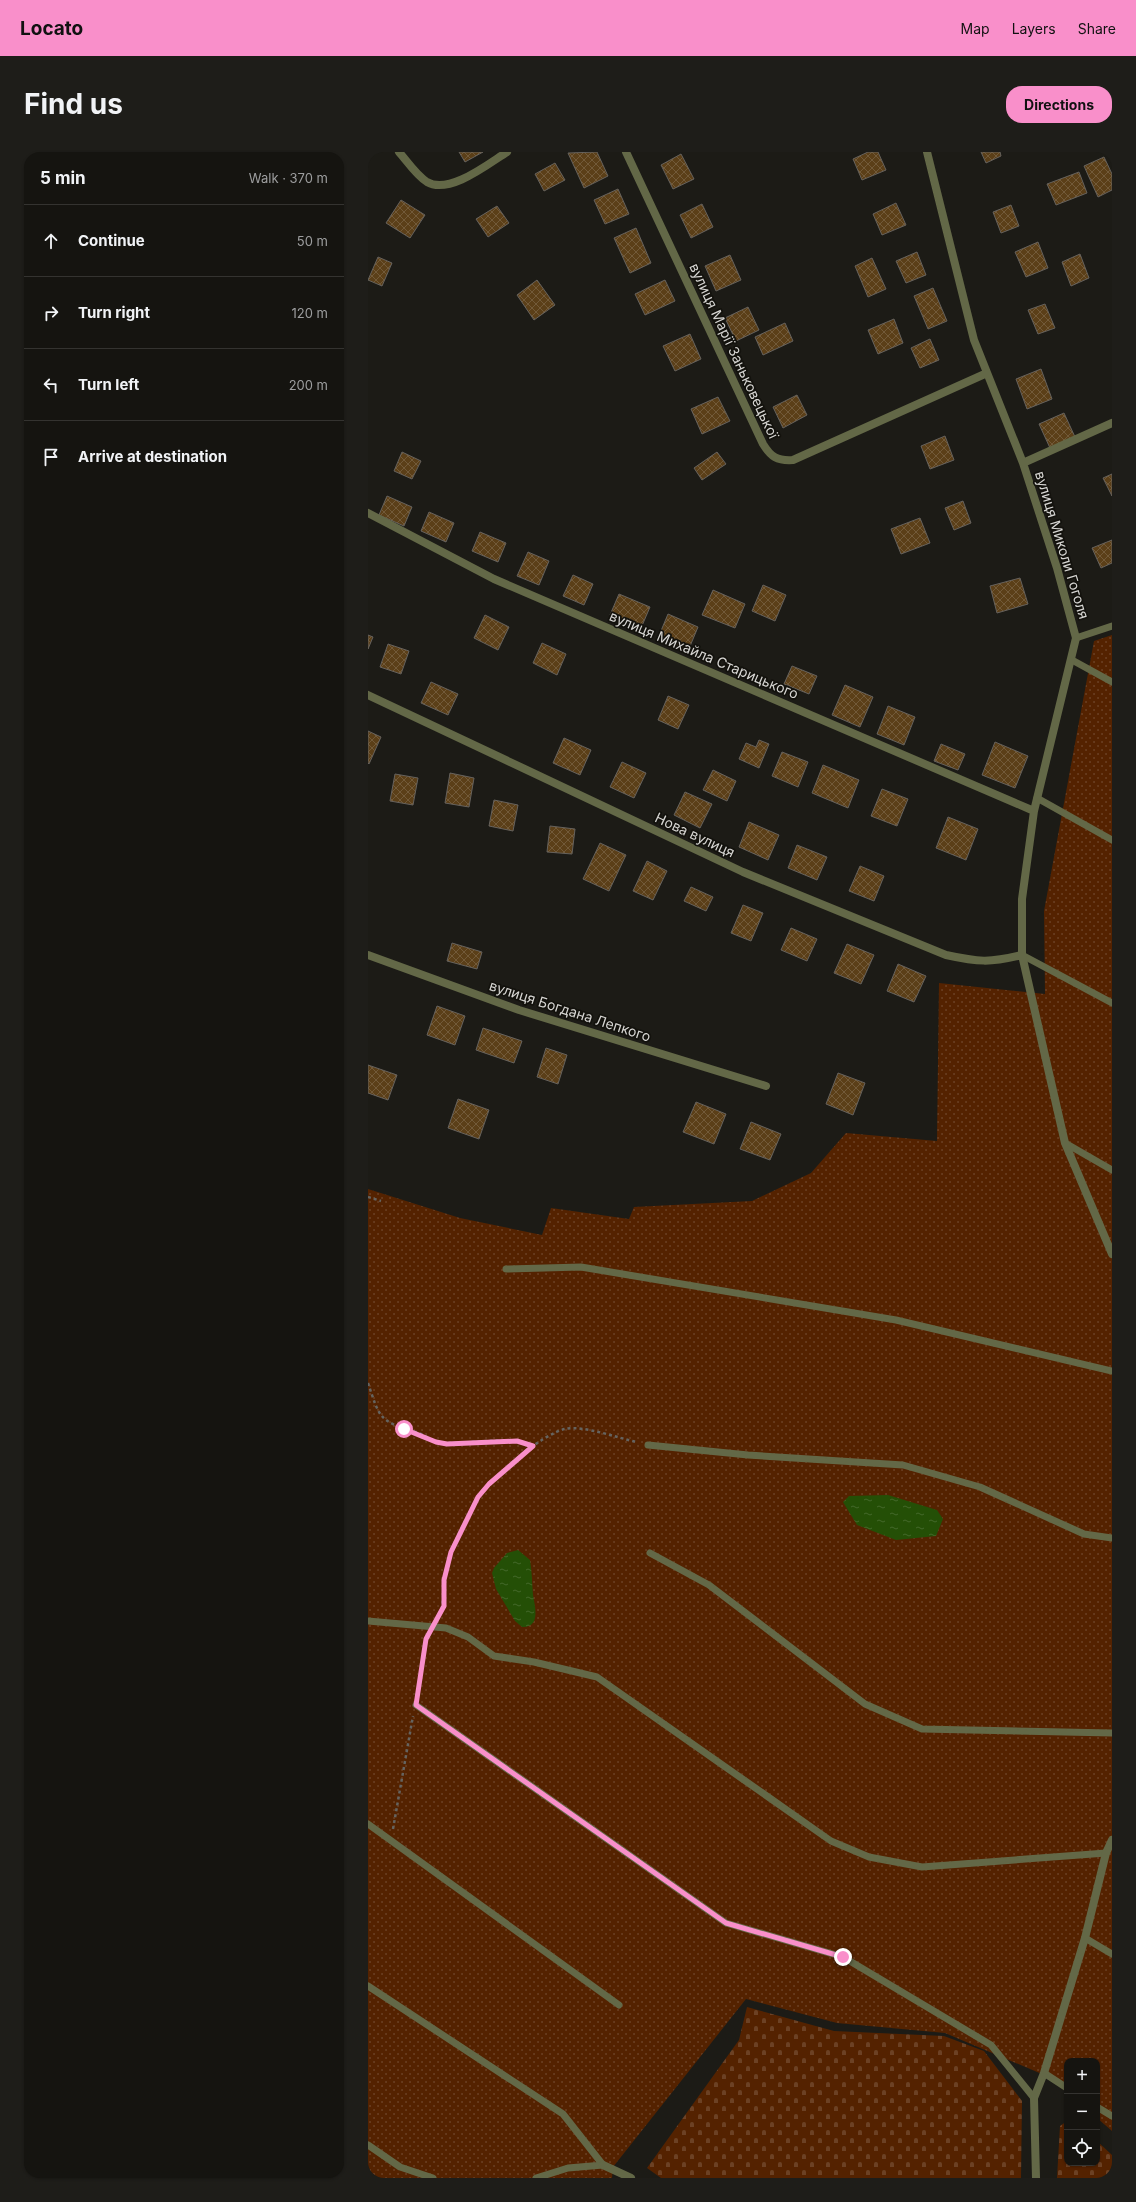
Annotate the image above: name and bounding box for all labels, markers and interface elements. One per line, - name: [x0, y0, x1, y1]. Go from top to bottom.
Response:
- text: Locato: [20, 17, 83, 40]
- text: Map: [961, 20, 990, 37]
- text: Layers: [1012, 20, 1056, 37]
- text: Share: [1078, 20, 1116, 37]
- button: Directions: [1006, 86, 1112, 123]
- text: Find us: [24, 87, 123, 121]
- text: 5 min: [40, 168, 86, 188]
- text: Walk · 370 m: [249, 170, 328, 186]
- icon: ahead: [40, 230, 62, 252]
- text: Continue: [78, 231, 145, 250]
- text: 50 m: [297, 233, 328, 249]
- street label: вулиця Марії Заньковецької: [686, 260, 783, 442]
- icon: right: [40, 302, 62, 324]
- text: Turn right: [78, 303, 150, 322]
- text: 120 m: [292, 305, 328, 321]
- icon: left: [40, 374, 62, 396]
- text: Turn left: [78, 375, 139, 394]
- text: 200 m: [289, 377, 328, 393]
- icon: arrive: [40, 446, 62, 468]
- text: Arrive at destination: [78, 447, 227, 466]
- street label: вулиця Миколи Гоголя: [1032, 469, 1093, 621]
- street label: вулиця Михайла Старицького: [607, 607, 801, 702]
- street label: Нова вулиця: [653, 809, 738, 860]
- street label: вулиця Богдана Лепкого: [487, 976, 653, 1045]
- route start: [395, 1420, 413, 1438]
- route end: [834, 1948, 852, 1966]
- map controls: [1064, 2058, 1100, 2166]
- button: +: [1064, 2058, 1100, 2094]
- button: −: [1064, 2094, 1100, 2130]
- button: locate: [1064, 2130, 1100, 2166]

